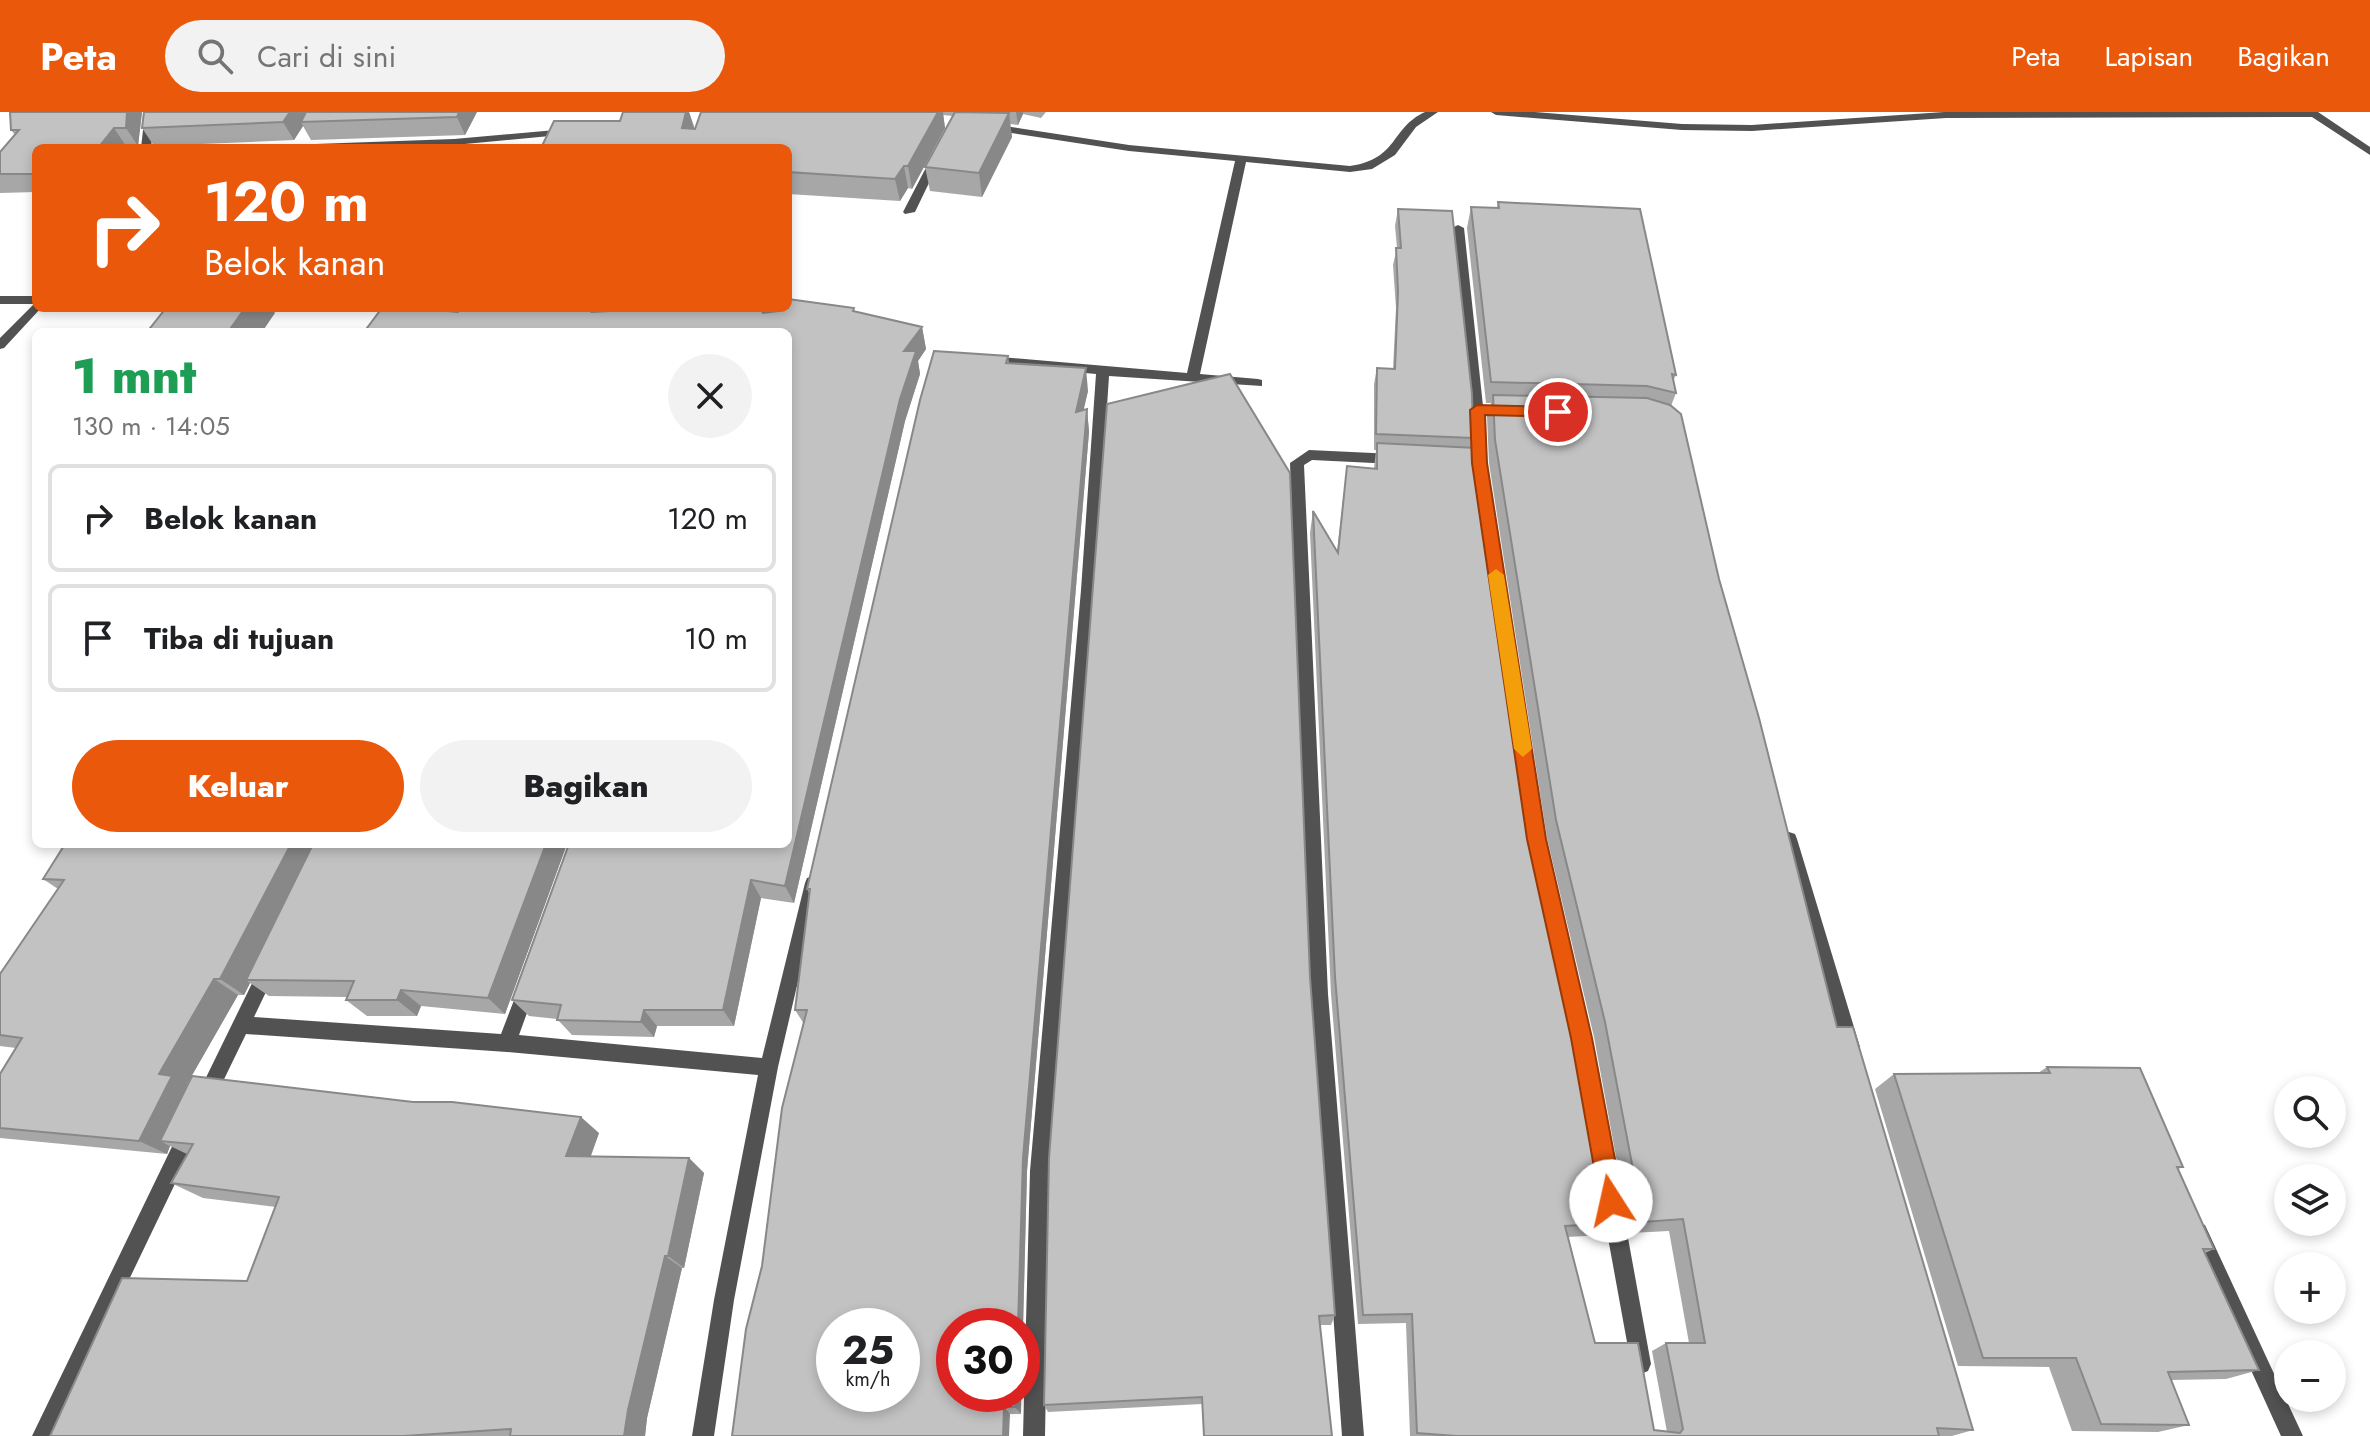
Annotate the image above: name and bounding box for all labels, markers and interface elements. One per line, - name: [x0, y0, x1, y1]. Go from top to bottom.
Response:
- search box: [165, 20, 725, 92]
- text: Peta: [40, 29, 117, 84]
- icon: search: [193, 34, 237, 78]
- text: Cari di sini: [257, 35, 396, 78]
- text: Peta: [2011, 36, 2060, 77]
- text: Lapisan: [2104, 36, 2193, 77]
- text: Bagikan: [2237, 36, 2330, 77]
- text: 120 m: [204, 161, 369, 242]
- icon: right: [72, 176, 176, 280]
- text: Belok kanan: [204, 236, 385, 288]
- text: 1 mnt: [72, 342, 196, 411]
- button: close: [668, 354, 752, 438]
- pin: [1524, 378, 1592, 446]
- icon: arrive: [1536, 390, 1580, 434]
- text: 130 m · 14:05: [72, 407, 230, 445]
- icon: right: [76, 496, 120, 540]
- text: Belok kanan: [144, 497, 317, 540]
- text: 120 m: [667, 497, 748, 540]
- icon: arrive: [76, 616, 120, 660]
- text: Tiba di tujuan: [144, 617, 334, 660]
- text: 10 m: [684, 617, 748, 660]
- button: Keluar: [72, 740, 404, 832]
- button: Bagikan: [420, 740, 752, 832]
- map controls: [2274, 1076, 2346, 1412]
- button: search: [2274, 1076, 2346, 1148]
- position arrow: [1569, 1159, 1653, 1243]
- button: layers: [2274, 1164, 2346, 1236]
- button: +: [2274, 1252, 2346, 1324]
- speed limit sign: 30: [936, 1308, 1040, 1412]
- text: 25: [842, 1321, 894, 1379]
- button: −: [2274, 1340, 2346, 1412]
- text: km/h: [845, 1365, 891, 1394]

